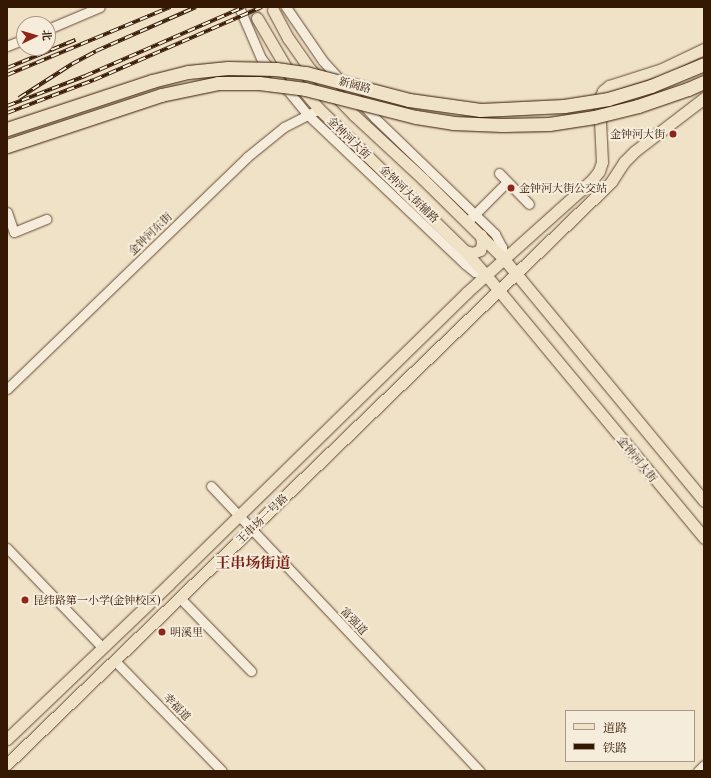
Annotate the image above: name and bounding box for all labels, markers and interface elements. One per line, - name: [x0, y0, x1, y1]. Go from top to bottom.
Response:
- north arrow: [16, 16, 56, 56]
- text: 北: [40, 29, 54, 41]
- street label: 新阔路: [337, 74, 373, 96]
- street label: 金钟河大街: [325, 114, 373, 162]
- place label: 金钟河大街: [610, 127, 665, 141]
- marker: 金钟河大街: [668, 129, 678, 139]
- street label: 金钟河大街辅路: [377, 163, 441, 225]
- place label: 金钟河大街公交站: [519, 181, 607, 195]
- marker: 金钟河大街公交站: [506, 183, 516, 193]
- street label: 金钟河东街: [126, 210, 174, 258]
- street label: 金钟河大街: [615, 433, 659, 485]
- street label: 王串场一号路: [234, 491, 290, 547]
- district label: 王串场街道: [216, 554, 290, 572]
- place label: 昆纬路第一小学(金钟校区): [33, 593, 161, 607]
- marker: 昆纬路第一小学(金钟校区): [20, 595, 30, 605]
- street label: 富强道: [338, 604, 370, 638]
- place label: 明溪里: [170, 625, 203, 639]
- marker: 明溪里: [157, 627, 167, 637]
- street label: 幸福道: [161, 691, 193, 723]
- legend: [565, 710, 695, 762]
- text: 道路: [603, 720, 627, 735]
- text: 铁路: [603, 740, 627, 755]

